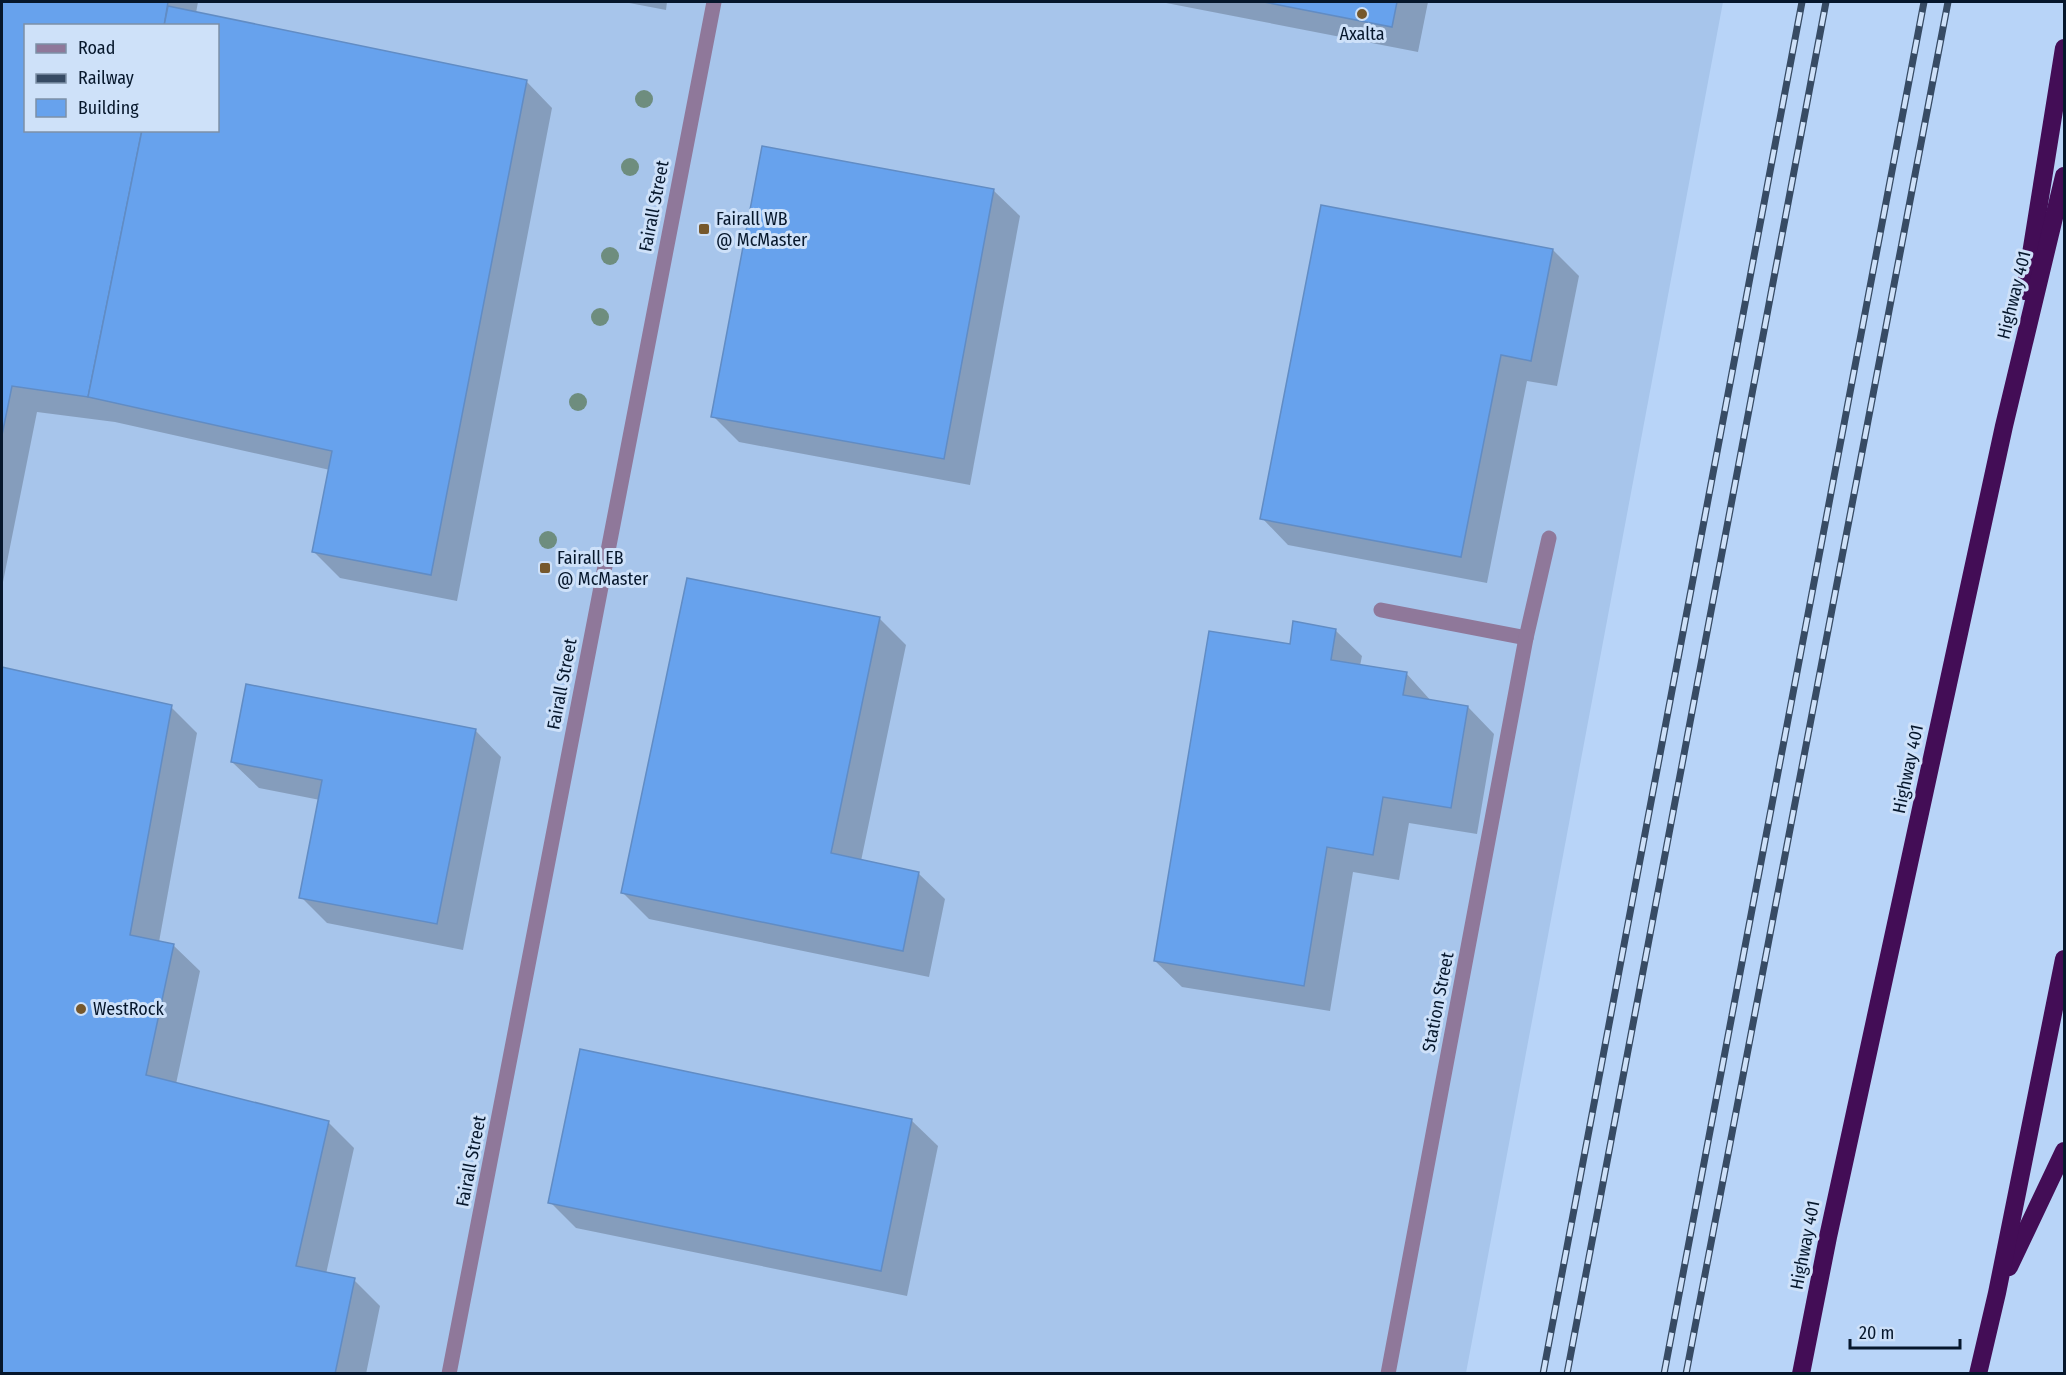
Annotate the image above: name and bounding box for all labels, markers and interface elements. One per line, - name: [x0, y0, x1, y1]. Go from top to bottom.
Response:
- marker: Axalta: [1355, 7, 1369, 21]
- place label: Axalta: [1339, 23, 1385, 45]
- legend: [24, 24, 219, 132]
- text: Road: [78, 37, 115, 59]
- text: Railway: [78, 67, 134, 89]
- text: Building: [78, 97, 139, 119]
- street label: Fairall Street: [634, 158, 674, 254]
- place label: Fairall WB @ McMaster: [716, 208, 808, 251]
- marker: Fairall WB @ McMaster: [697, 222, 711, 236]
- street label: Highway 401: [1992, 248, 2036, 342]
- place label: Fairall EB @ McMaster: [557, 547, 649, 590]
- marker: Fairall EB @ McMaster: [538, 561, 552, 575]
- street label: Fairall Street: [542, 636, 582, 732]
- street label: Highway 401: [1888, 722, 1928, 816]
- street label: Station Street: [1418, 950, 1458, 1054]
- place label: WestRock: [93, 998, 164, 1020]
- marker: WestRock: [74, 1002, 88, 1016]
- street label: Fairall Street: [451, 1113, 491, 1209]
- street label: Highway 401: [1786, 1199, 1824, 1291]
- scale bar: [1850, 1312, 1960, 1350]
- text: 20 m: [1859, 1322, 1894, 1344]

